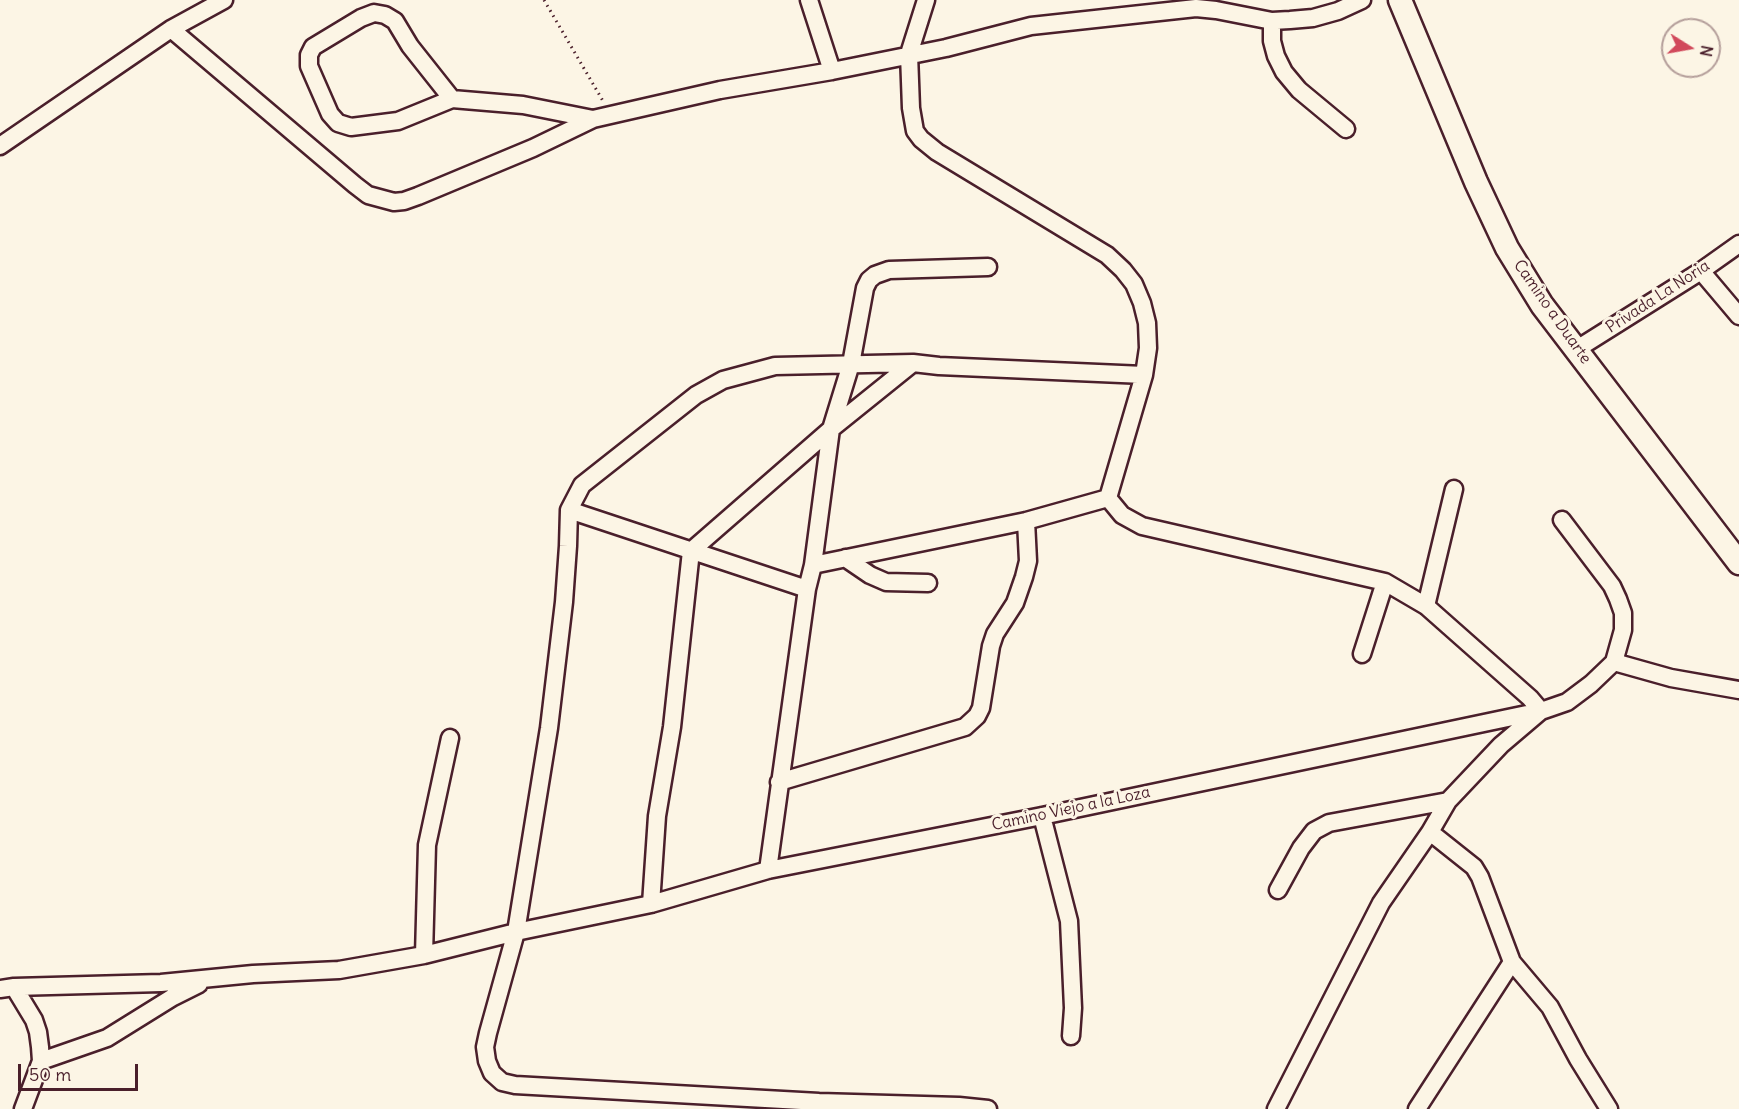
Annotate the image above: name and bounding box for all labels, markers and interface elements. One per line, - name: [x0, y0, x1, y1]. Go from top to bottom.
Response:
- north arrow: [1661, 18, 1721, 78]
- text: N: [1696, 44, 1718, 58]
- street label: Camino a Duarte: [1509, 256, 1595, 368]
- street label: Privada La Noria: [1603, 256, 1713, 338]
- street label: Camino Viejo a la Loza: [990, 783, 1152, 835]
- scale bar: [21, 1052, 141, 1090]
- text: 50 m: [29, 1063, 71, 1086]

